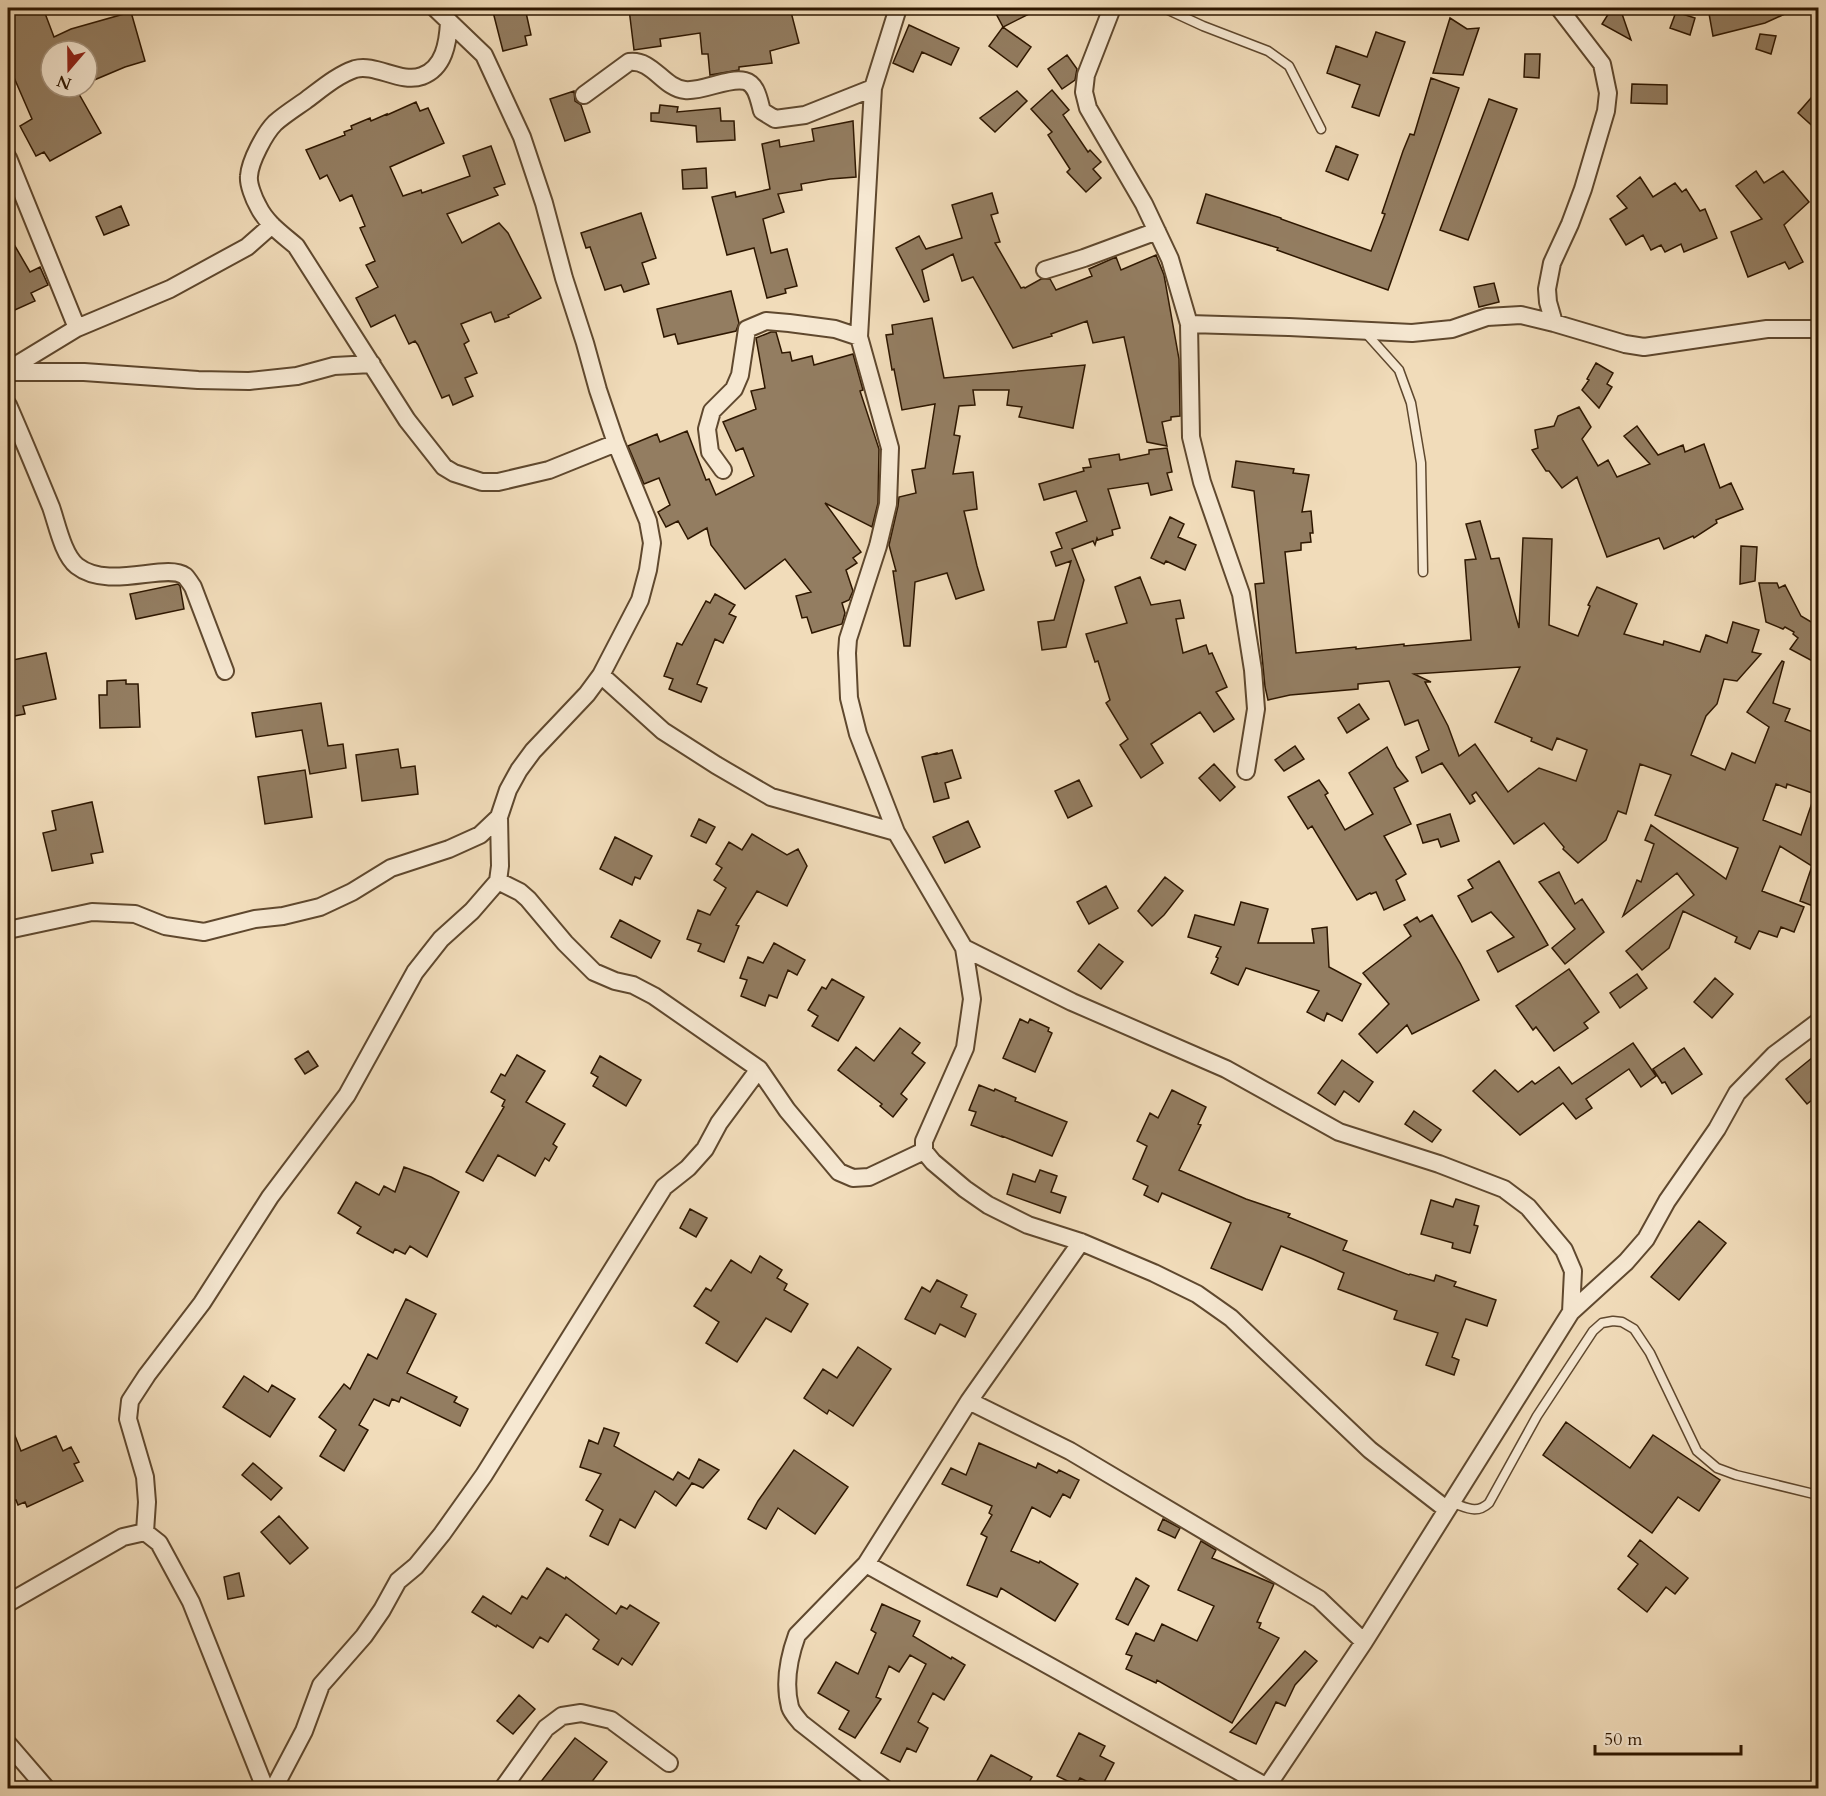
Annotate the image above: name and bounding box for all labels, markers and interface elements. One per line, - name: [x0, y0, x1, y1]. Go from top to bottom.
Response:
- north arrow: [39, 39, 99, 99]
- text: N: [54, 69, 75, 95]
- scale bar: [1595, 1718, 1740, 1756]
- text: 50 m: [1604, 1727, 1643, 1752]

